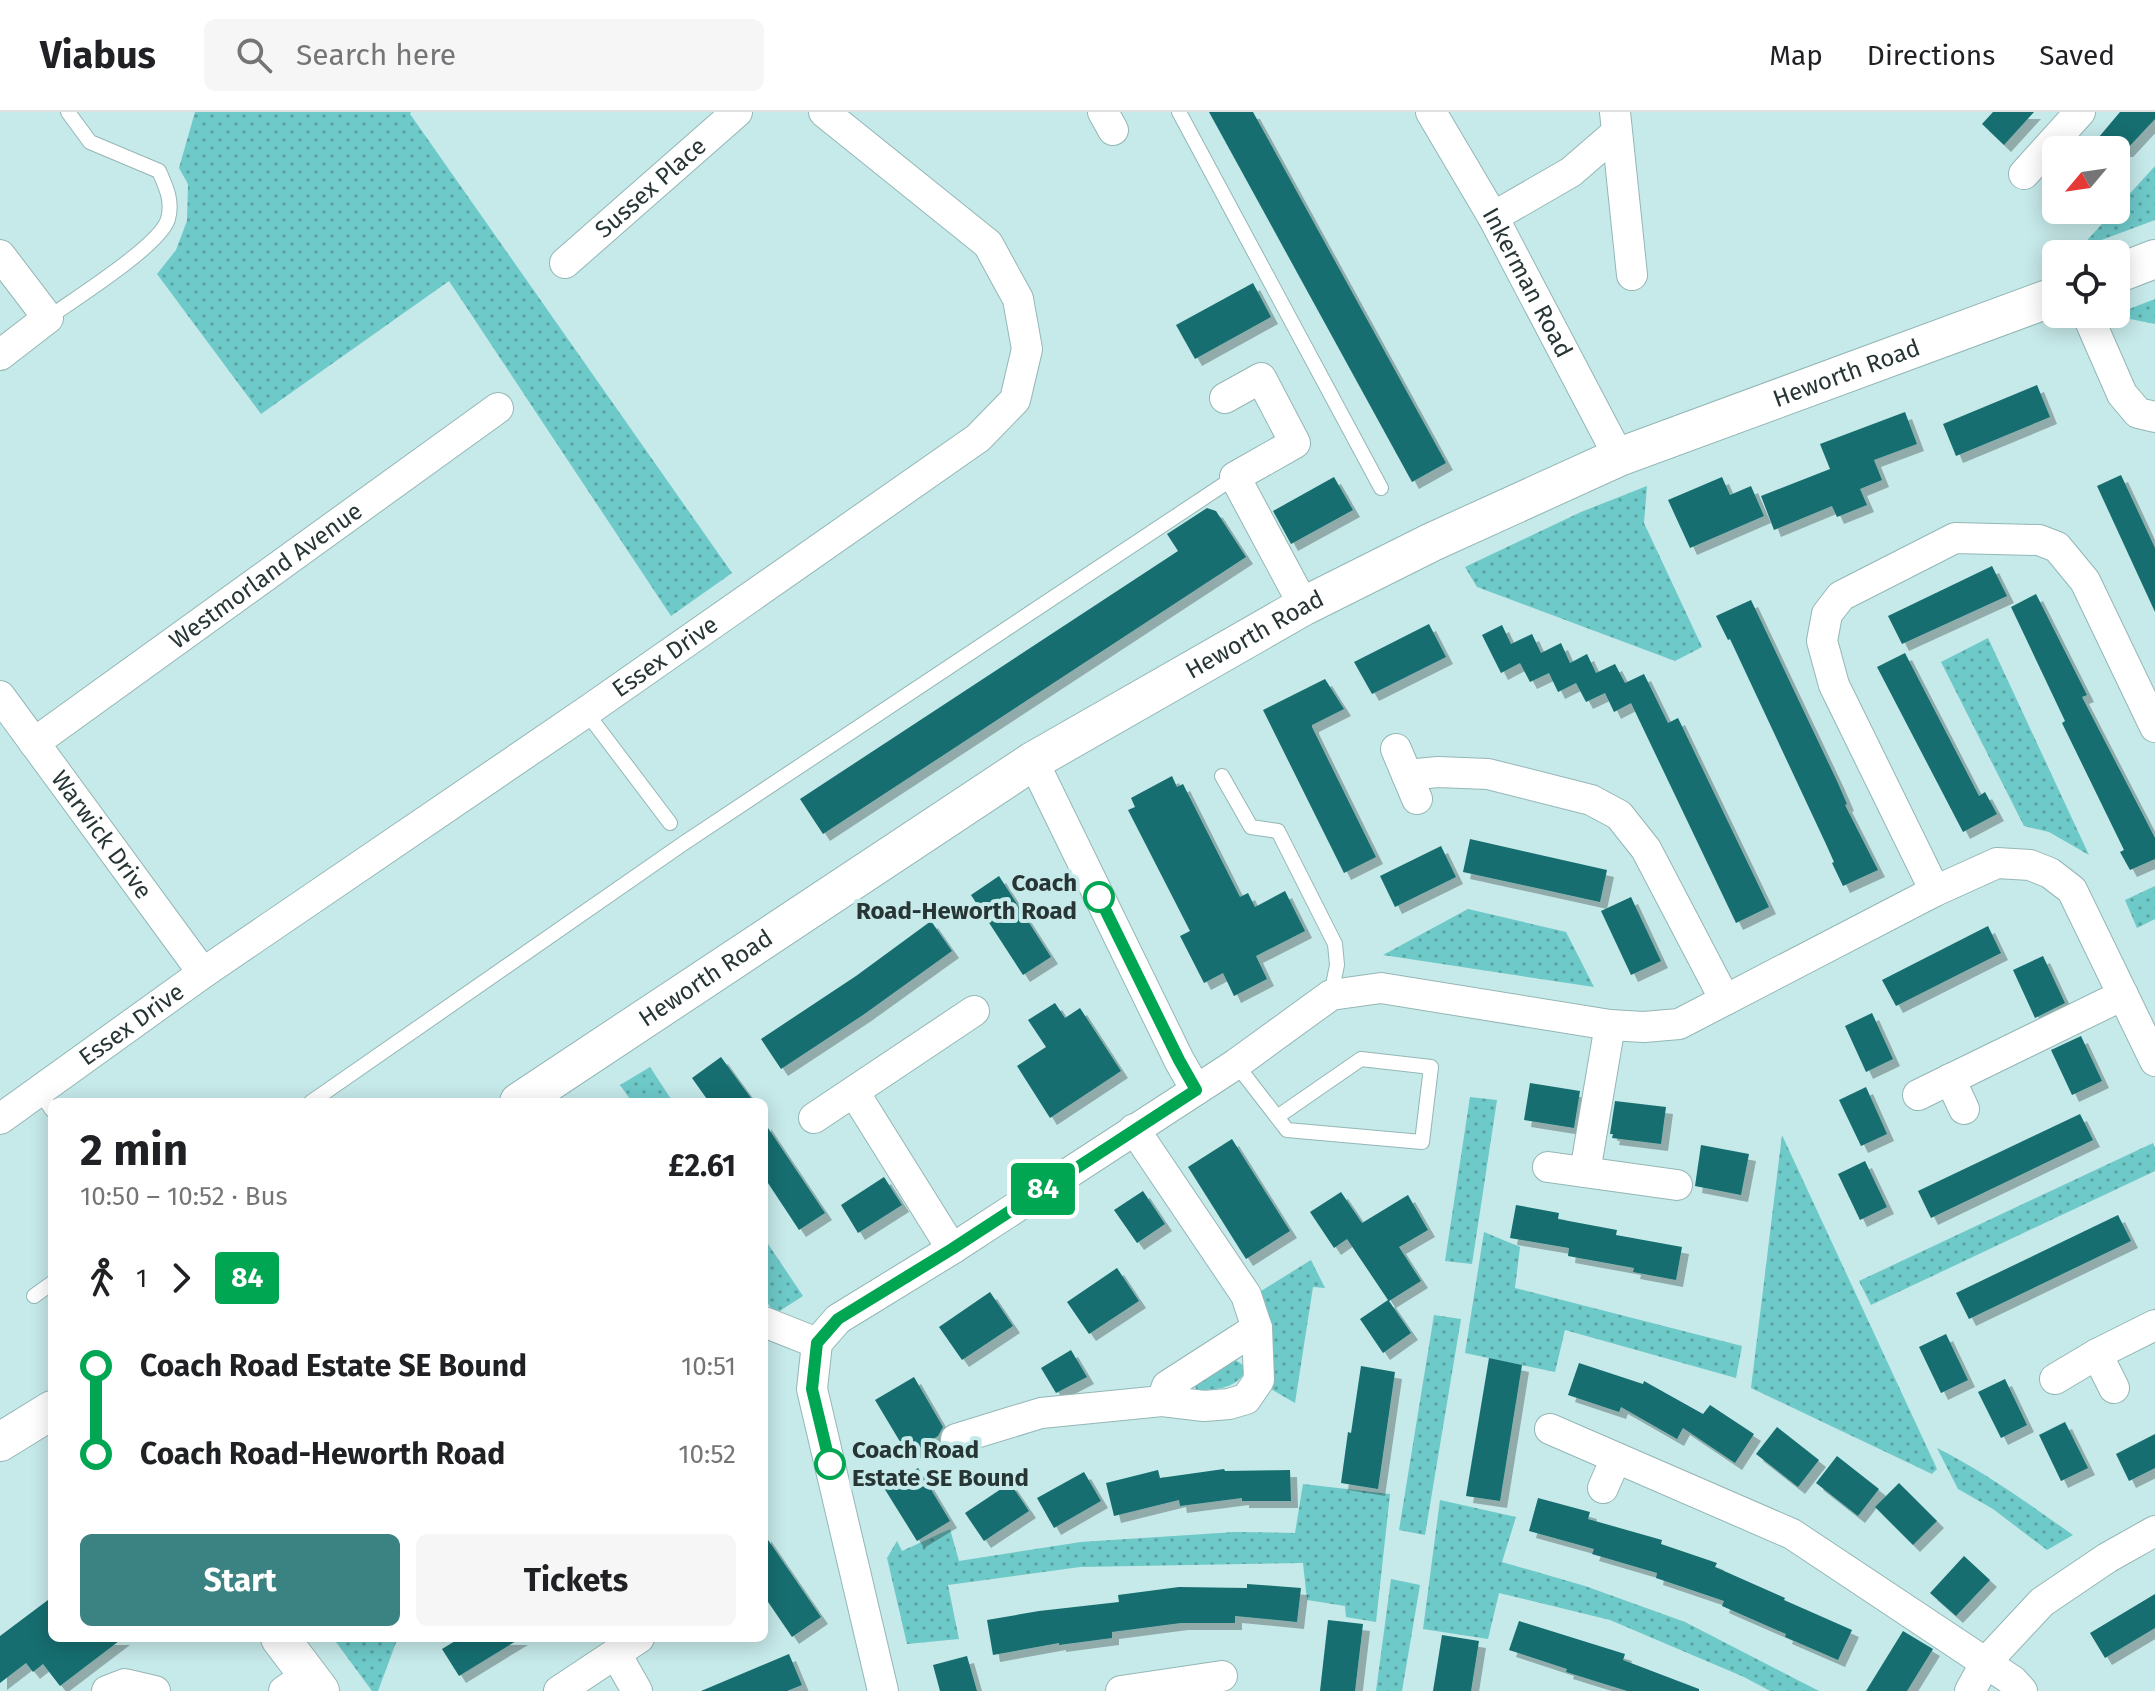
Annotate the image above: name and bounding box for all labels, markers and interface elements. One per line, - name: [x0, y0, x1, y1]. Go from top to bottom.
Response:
- search box: [204, 19, 764, 91]
- text: Viabus: [40, 32, 156, 78]
- icon: search: [232, 33, 276, 77]
- text: Search here: [296, 37, 456, 73]
- text: Map: [1769, 39, 1823, 72]
- text: Directions: [1867, 39, 1995, 72]
- text: Saved: [2039, 39, 2115, 72]
- street label: Sussex Place: [590, 132, 712, 244]
- north arrow: [2042, 136, 2130, 224]
- map controls: [2042, 136, 2130, 328]
- street label: Inkerman Road: [1477, 203, 1578, 362]
- button: locate: [2042, 240, 2130, 328]
- street label: Heworth Road: [1769, 333, 1924, 413]
- street label: Westmorland Avenue: [164, 497, 368, 655]
- street label: Heworth Road: [1181, 584, 1328, 685]
- street label: Essex Drive: [607, 610, 723, 703]
- street label: Warwick Drive: [45, 765, 158, 904]
- place label: Coach Road-Heworth Road: [856, 869, 1077, 925]
- marker: Coach Road-Heworth Road: [1084, 882, 1114, 912]
- street label: Heworth Road: [634, 924, 778, 1033]
- street label: Essex Drive: [74, 977, 189, 1071]
- text: 2 min: [80, 1124, 188, 1177]
- text: £2.61: [668, 1148, 736, 1184]
- line badge: 84: [1007, 1163, 1079, 1215]
- text: 84: [1027, 1172, 1059, 1205]
- text: 10:50 – 10:52 · Bus: [80, 1181, 288, 1212]
- icon: walk: [80, 1256, 124, 1300]
- icon: forward: [159, 1256, 203, 1300]
- text: 84: [231, 1261, 263, 1294]
- text: 1: [136, 1263, 147, 1294]
- text: Coach Road Estate SE Bound: [140, 1348, 527, 1384]
- text: 10:51: [681, 1351, 736, 1382]
- text: Coach Road-Heworth Road: [140, 1436, 505, 1472]
- place label: Coach Road Estate SE Bound: [852, 1436, 1029, 1492]
- text: 10:52: [678, 1439, 736, 1470]
- marker: Coach Road Estate SE Bound: [815, 1449, 845, 1479]
- button: Start: [80, 1534, 400, 1626]
- button: Tickets: [416, 1534, 736, 1626]

